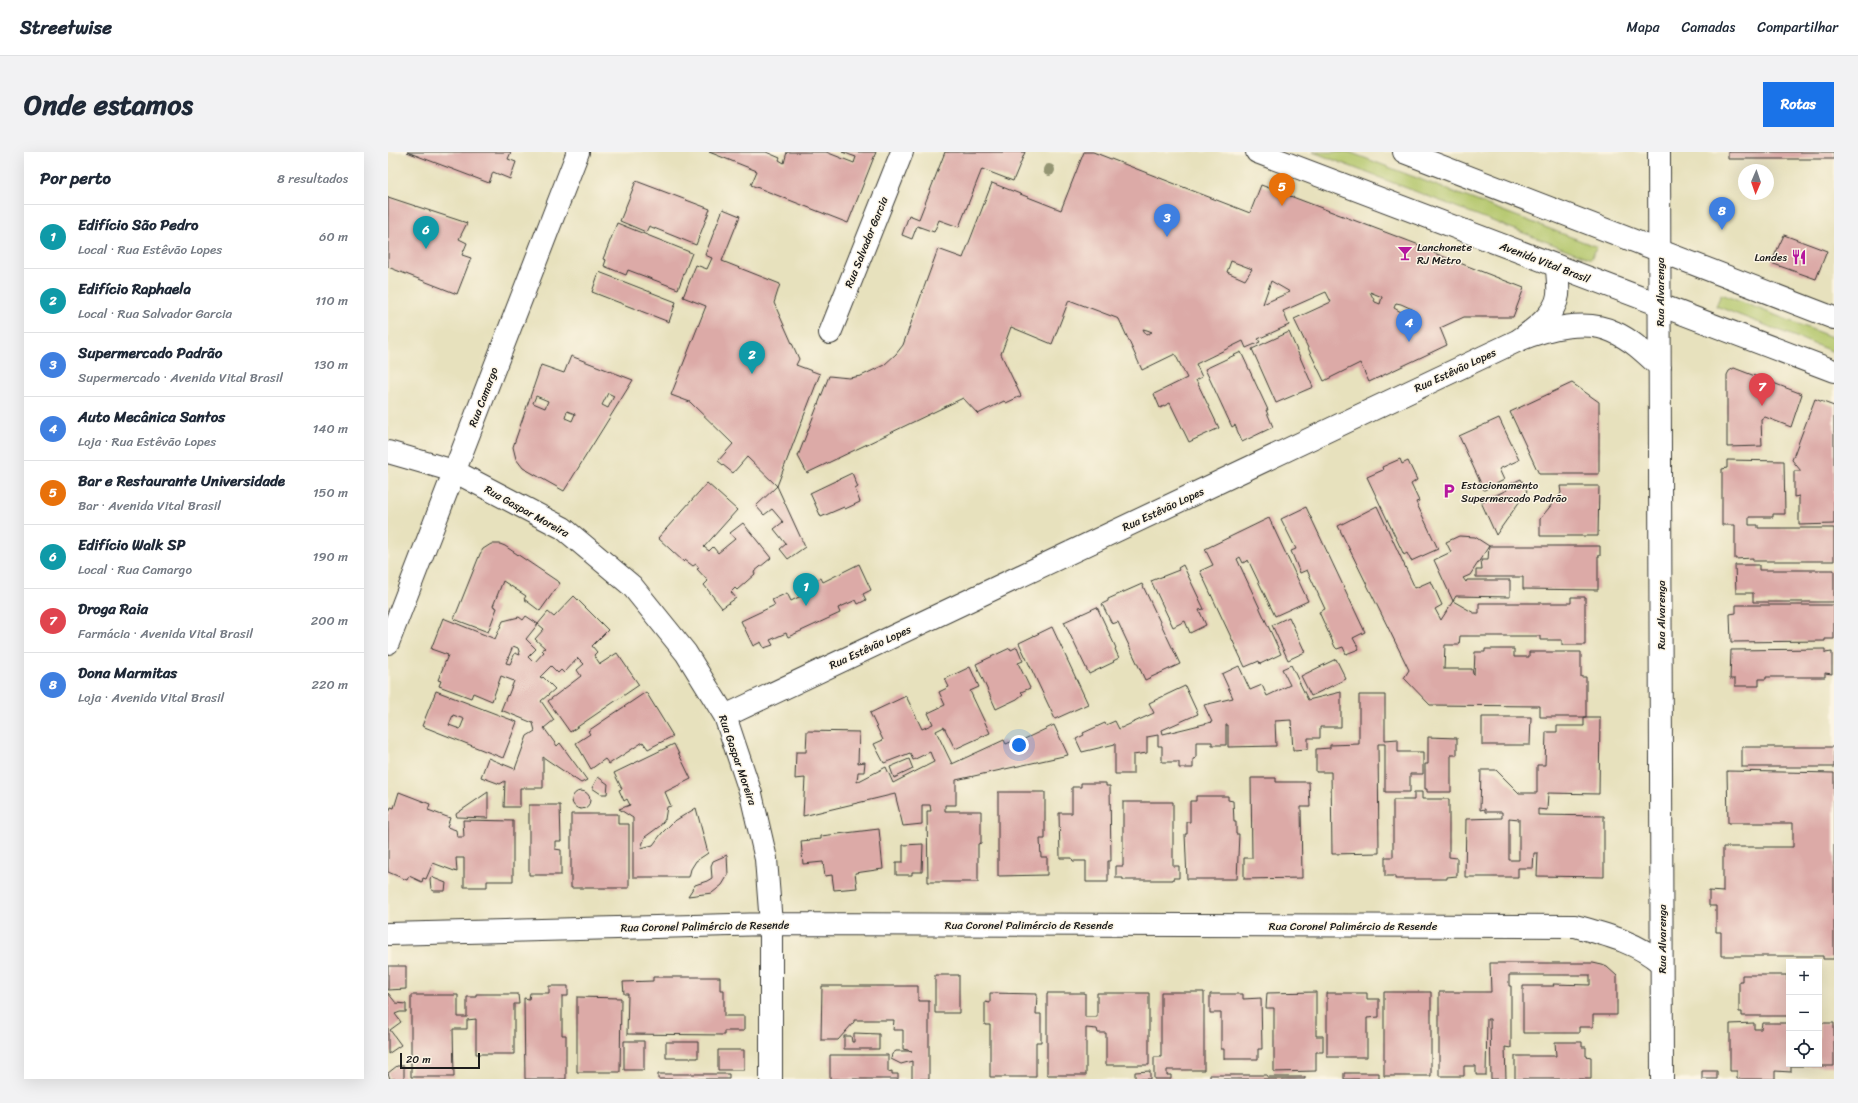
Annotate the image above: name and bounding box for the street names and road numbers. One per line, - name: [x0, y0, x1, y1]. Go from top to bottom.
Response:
- street label: Rua Salvador Garcia: [840, 193, 894, 291]
- street label: Avenida Vital Brasil: [1496, 236, 1594, 289]
- street label: Rua Alvarenga: [1651, 257, 1670, 327]
- street label: Rua Estêvão Lopes: [1411, 343, 1500, 398]
- street label: Rua Camargo: [463, 364, 504, 430]
- street label: Rua Gaspar Moreira: [481, 480, 573, 543]
- street label: Rua Estêvão Lopes: [1119, 482, 1208, 537]
- street label: Rua Alvarenga: [1652, 580, 1671, 650]
- street label: Rua Estêvão Lopes: [826, 620, 915, 675]
- street label: Rua Gaspar Moreira: [713, 712, 762, 808]
- street label: Rua Alvarenga: [1653, 904, 1672, 974]
- street label: Rua Coronel Palimércio de Resende: [621, 916, 790, 937]
- street label: Rua Coronel Palimércio de Resende: [945, 916, 1114, 935]
- street label: Rua Coronel Palimércio de Resende: [1269, 917, 1438, 936]

